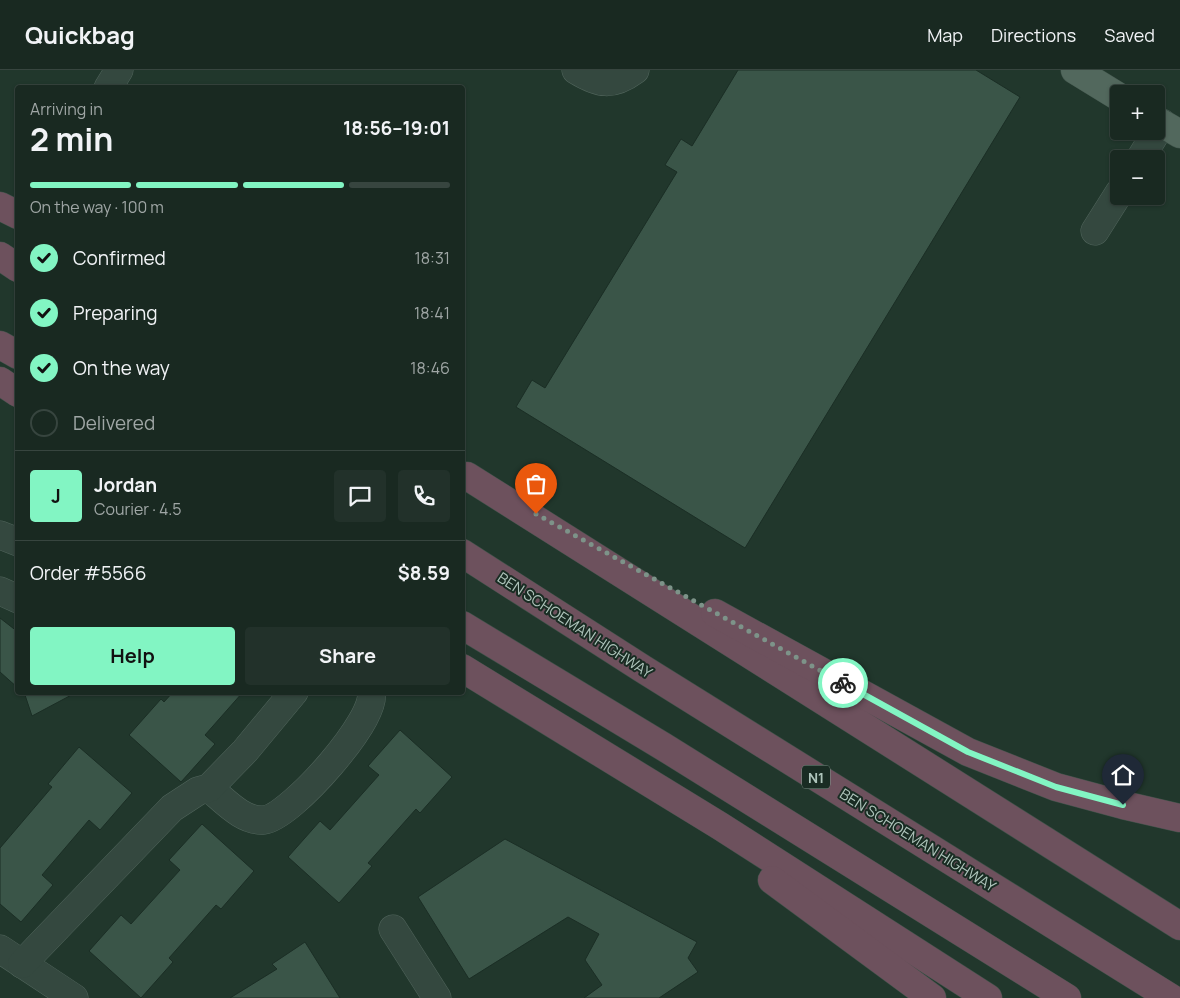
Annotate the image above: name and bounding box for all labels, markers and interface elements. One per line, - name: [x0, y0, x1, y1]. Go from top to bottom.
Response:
- text: Quickbag: [25, 18, 135, 51]
- text: Map: [927, 23, 963, 47]
- text: Directions: [991, 23, 1076, 47]
- text: Saved: [1104, 23, 1155, 47]
- map controls: [1110, 85, 1165, 205]
- button: +: [1110, 85, 1165, 140]
- text: Arriving in: [30, 98, 103, 120]
- text: 18:56–19:01: [343, 115, 450, 141]
- text: 2 min: [30, 117, 113, 161]
- button: −: [1110, 150, 1165, 205]
- text: On the way · 100 m: [30, 196, 164, 218]
- icon: check: [30, 244, 58, 272]
- text: Confirmed: [73, 245, 166, 271]
- text: 18:31: [415, 247, 450, 269]
- icon: check: [30, 299, 58, 327]
- text: Preparing: [73, 300, 158, 326]
- text: 18:41: [414, 302, 450, 324]
- icon: check: [30, 354, 58, 382]
- text: On the way: [73, 355, 170, 381]
- text: 18:46: [410, 357, 450, 379]
- text: Delivered: [73, 410, 155, 436]
- pin: [515, 463, 557, 514]
- button: chat: [334, 470, 386, 522]
- button: phone: [398, 470, 450, 522]
- icon: bag: [522, 470, 550, 498]
- text: Jordan: [94, 472, 157, 498]
- text: J: [51, 483, 61, 509]
- text: Courier · 4.5: [94, 498, 181, 520]
- text: Order #5566: [30, 560, 146, 586]
- text: $8.59: [398, 560, 450, 586]
- street label: BEN SCHOEMAN HIGHWAY: [494, 567, 657, 683]
- button: Help: [30, 627, 235, 685]
- button: Share: [245, 627, 450, 685]
- courier: [818, 658, 868, 708]
- icon: bike: [829, 669, 857, 697]
- pin: [1102, 754, 1144, 805]
- icon: home: [1109, 761, 1137, 789]
- road number: N1: [802, 766, 830, 789]
- street label: BEN SCHOEMAN HIGHWAY: [836, 783, 1001, 897]

